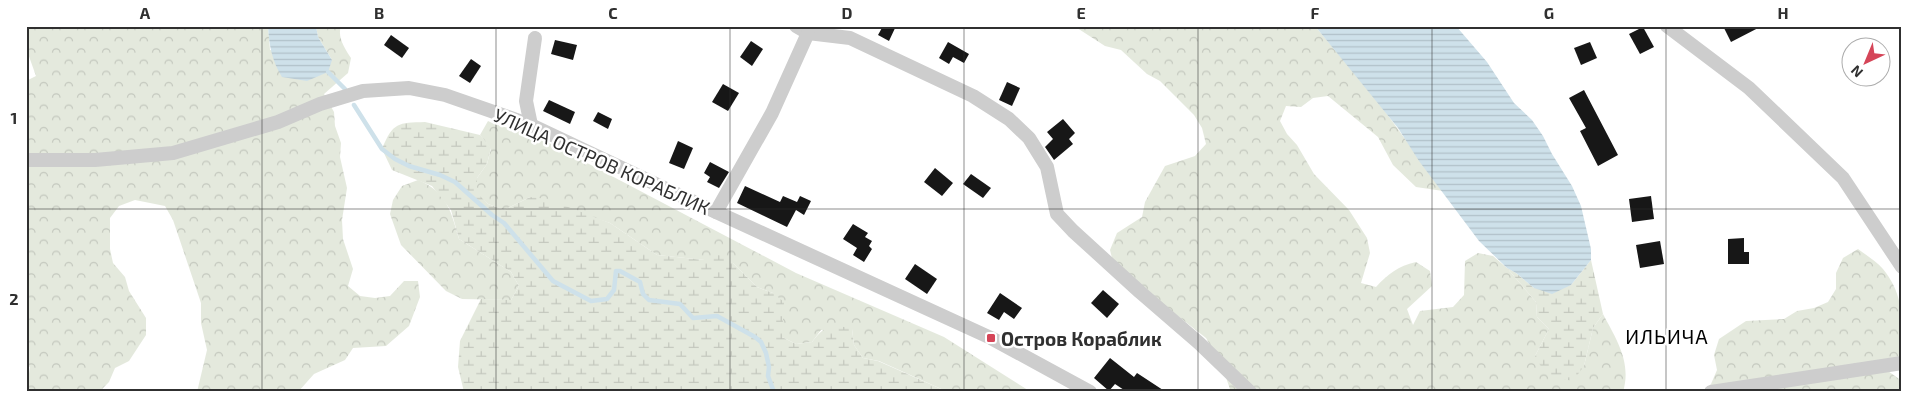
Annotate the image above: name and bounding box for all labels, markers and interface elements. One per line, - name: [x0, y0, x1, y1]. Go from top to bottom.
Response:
- text: A: [140, 3, 151, 22]
- text: B: [374, 3, 384, 22]
- text: C: [608, 3, 618, 22]
- text: D: [842, 3, 853, 22]
- text: E: [1076, 3, 1086, 22]
- text: F: [1311, 3, 1320, 22]
- text: G: [1544, 3, 1554, 22]
- text: H: [1777, 3, 1789, 22]
- north arrow: [1840, 38, 1890, 88]
- text: N: [1847, 62, 1866, 81]
- street label: УЛИЦА ОСТРОВ КОРАБЛИК: [490, 103, 714, 219]
- text: 1: [11, 108, 17, 127]
- text: 2: [9, 289, 19, 308]
- district label: ИЛЬИЧА: [1625, 324, 1709, 348]
- place label: Остров Кораблик: [1001, 327, 1162, 350]
- marker: Остров Кораблик: [985, 332, 997, 344]

